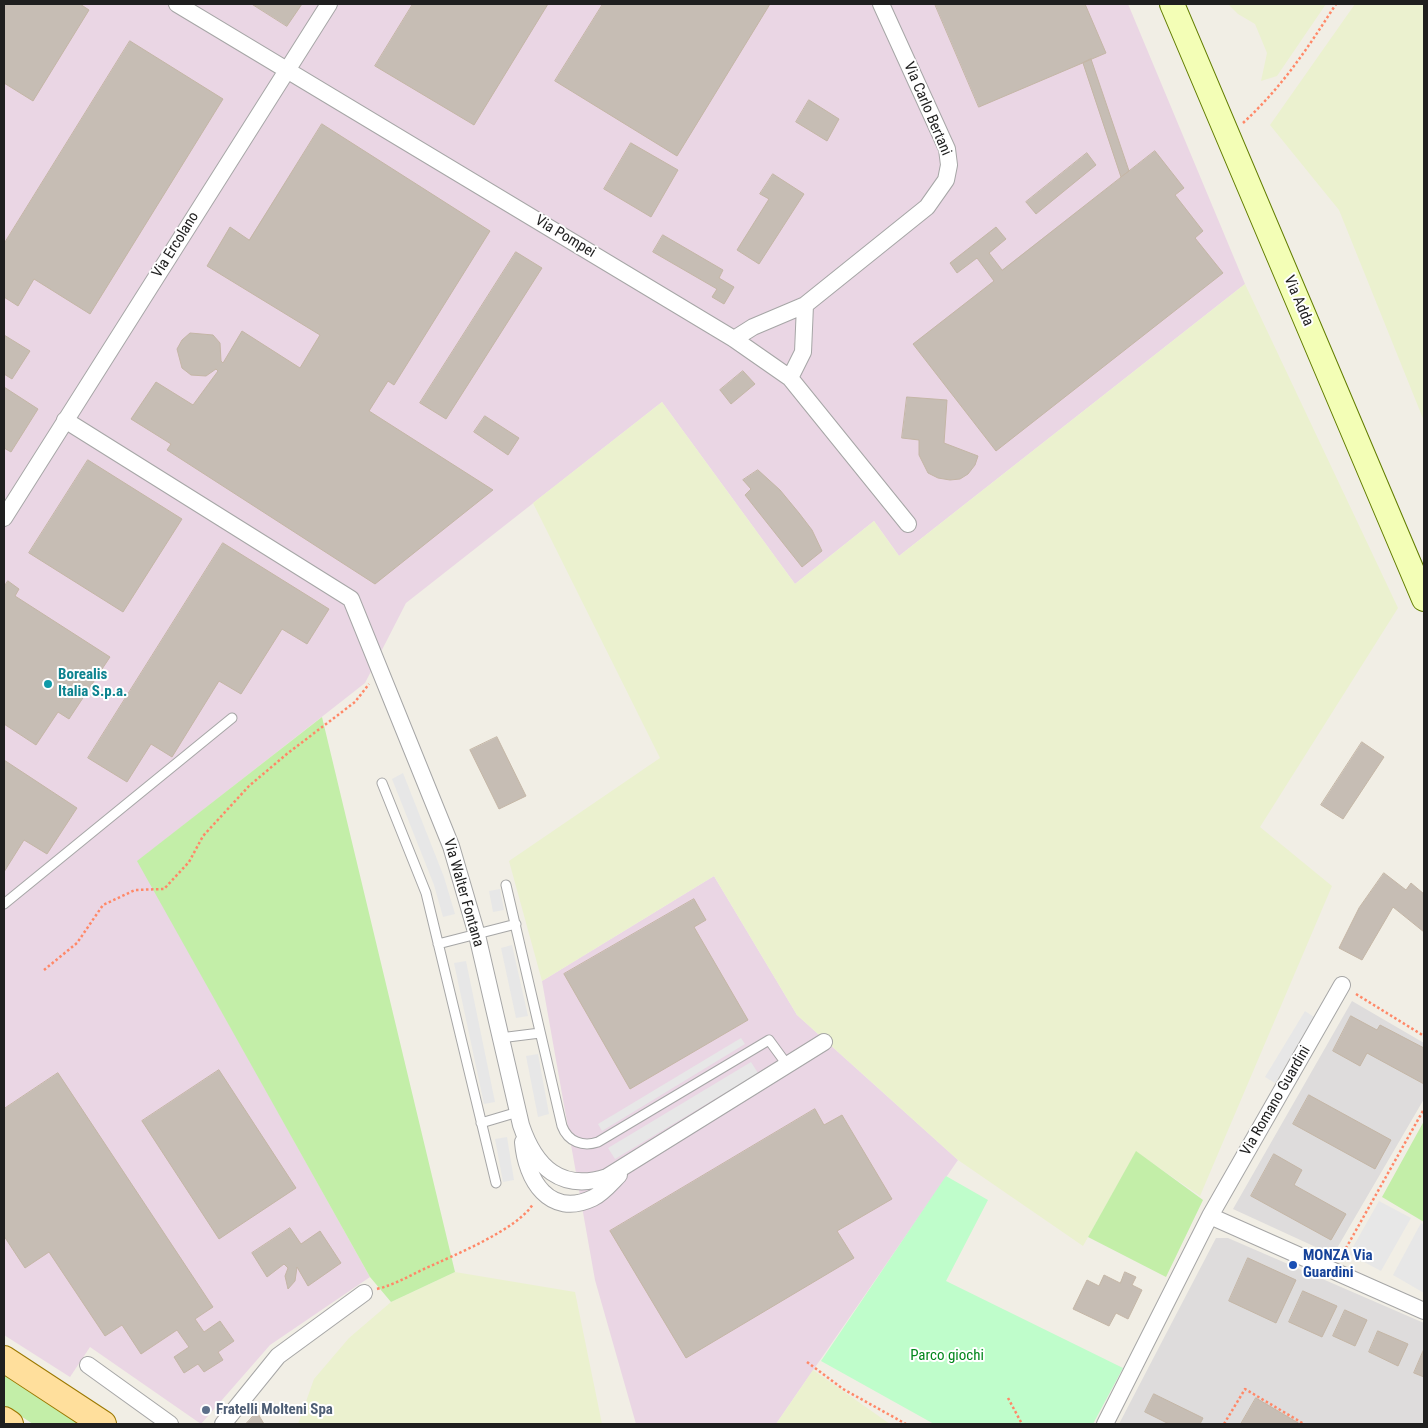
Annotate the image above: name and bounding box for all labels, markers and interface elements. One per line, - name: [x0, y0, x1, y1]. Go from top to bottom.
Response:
- street label: Via Carlo Bertani: [899, 60, 955, 158]
- street label: Via Ercolano: [149, 209, 203, 281]
- street label: Via Pompei: [531, 212, 599, 262]
- street label: Via Adda: [1279, 273, 1317, 329]
- place label: Borealis Italia S.p.a.: [58, 666, 127, 701]
- marker: Borealis Italia S.p.a.: [42, 678, 54, 690]
- street label: Via Walter Fontana: [439, 837, 487, 949]
- street label: Via Romano Guardini: [1237, 1043, 1315, 1159]
- place label: MONZA Via Guardini: [1303, 1247, 1373, 1282]
- marker: MONZA Via Guardini: [1287, 1259, 1299, 1271]
- park label: Parco giochi: [910, 1347, 984, 1365]
- place label: Fratelli Molteni Spa: [216, 1401, 333, 1419]
- marker: Fratelli Molteni Spa: [200, 1404, 212, 1416]

